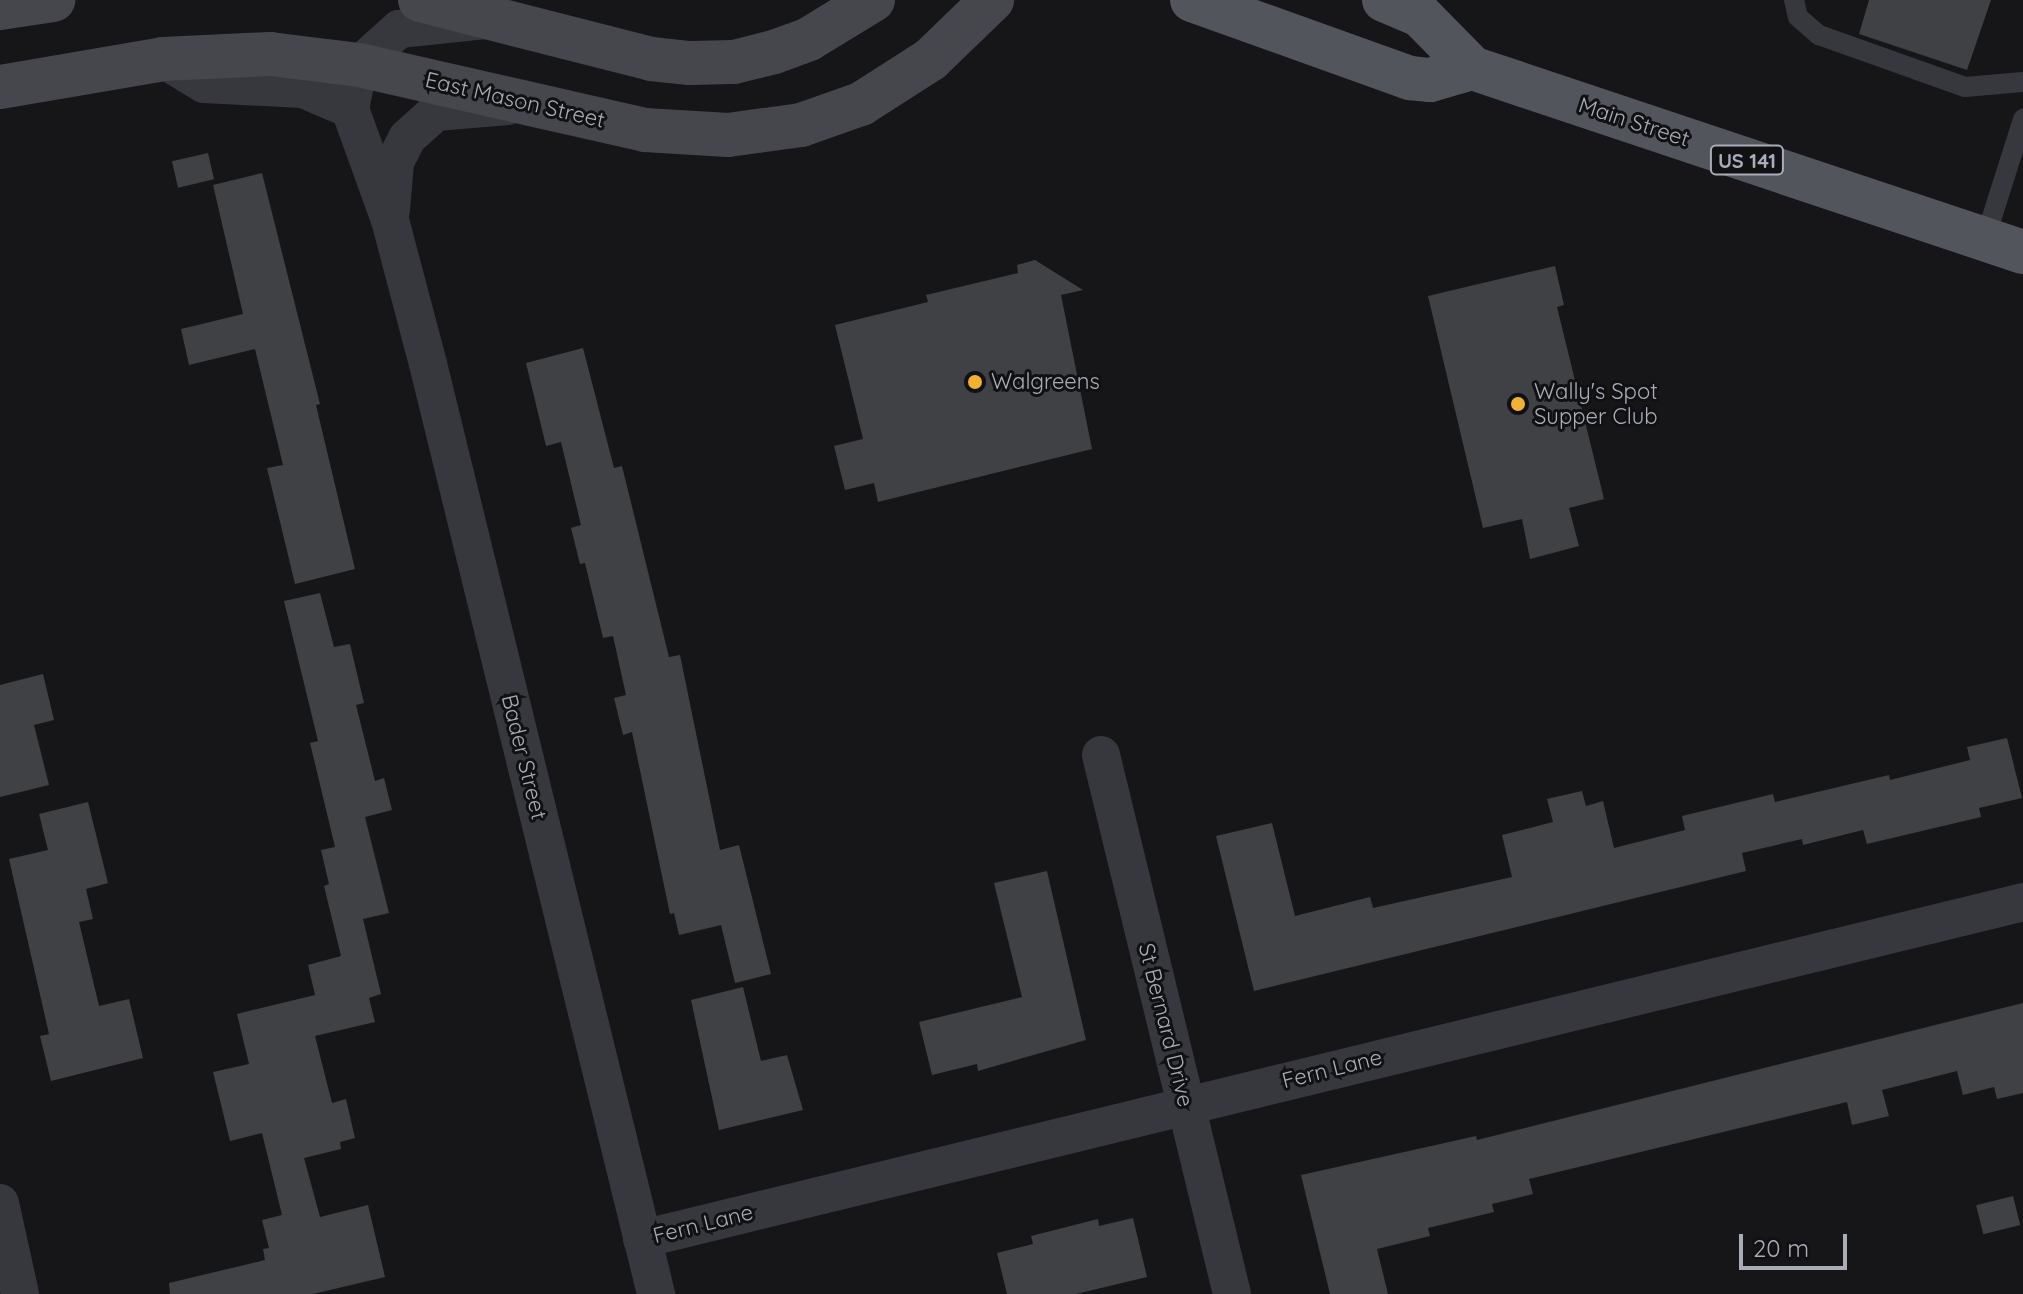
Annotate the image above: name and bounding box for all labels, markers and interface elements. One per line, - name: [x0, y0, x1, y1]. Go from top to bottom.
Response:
- street label: East Mason Street: [423, 66, 607, 134]
- street label: Main Street: [1575, 92, 1693, 152]
- road number: US 141: [1709, 144, 1785, 176]
- place label: Walgreens: [991, 369, 1100, 395]
- marker: Walgreens: [966, 373, 984, 391]
- place label: Wally's Spot Supper Club: [1534, 378, 1658, 430]
- marker: Wally's Spot Supper Club: [1509, 395, 1527, 413]
- street label: Bader Street: [496, 692, 552, 822]
- street label: St Bernard Drive: [1133, 941, 1199, 1109]
- street label: Fern Lane: [1279, 1044, 1385, 1094]
- street label: Fern Lane: [650, 1199, 756, 1249]
- scale bar: [1743, 1218, 1851, 1268]
- text: 20 m: [1753, 1233, 1809, 1263]

